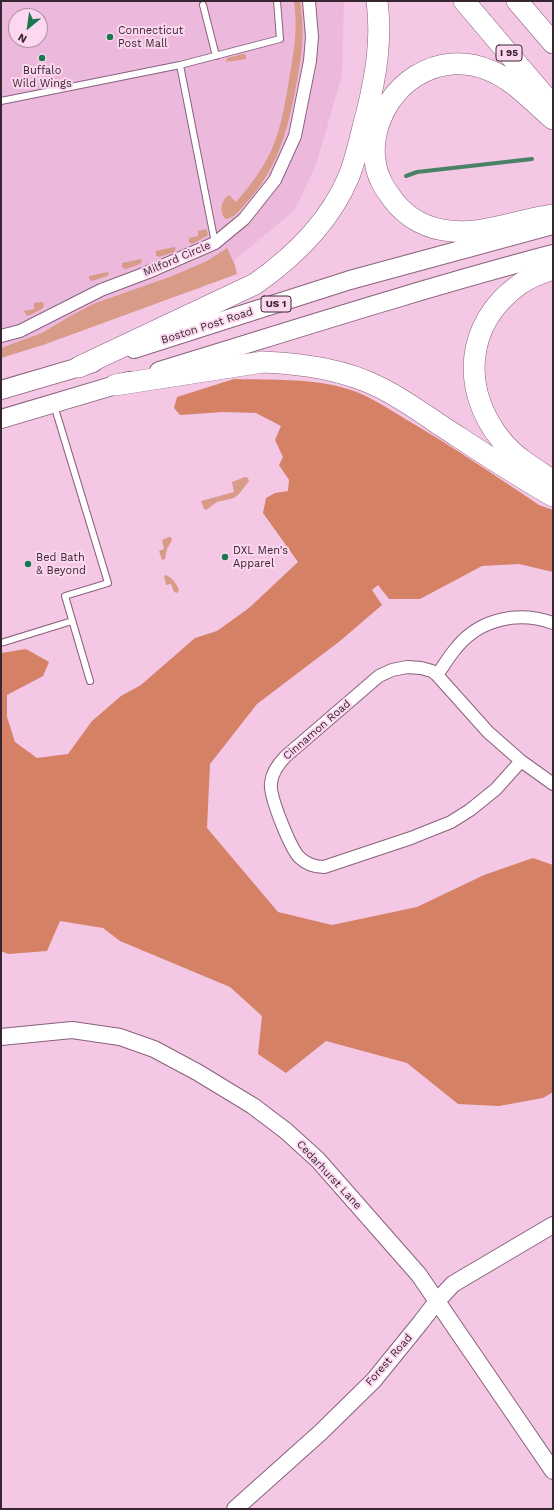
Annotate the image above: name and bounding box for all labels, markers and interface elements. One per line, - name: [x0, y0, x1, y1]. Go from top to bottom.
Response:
- north arrow: [8, 8, 48, 48]
- place label: Connecticut Post Mall: [118, 24, 183, 50]
- text: N: [16, 30, 29, 46]
- marker: Connecticut Post Mall: [105, 32, 115, 42]
- road number: I 95: [496, 45, 522, 61]
- marker: Buffalo Wild Wings: [37, 53, 47, 63]
- place label: Buffalo Wild Wings: [12, 64, 72, 90]
- street label: Milford Circle: [141, 239, 213, 279]
- road number: US 1: [261, 296, 291, 312]
- street label: Boston Post Road: [160, 305, 254, 347]
- place label: DXL Men's Apparel: [233, 544, 288, 570]
- place label: Bed Bath & Beyond: [36, 551, 86, 577]
- marker: DXL Men's Apparel: [220, 552, 230, 562]
- marker: Bed Bath & Beyond: [23, 559, 33, 569]
- street label: Cinnamon Road: [281, 697, 353, 763]
- street label: Cedarhurst Lane: [294, 1138, 364, 1212]
- street label: Forest Road: [363, 1331, 415, 1389]

